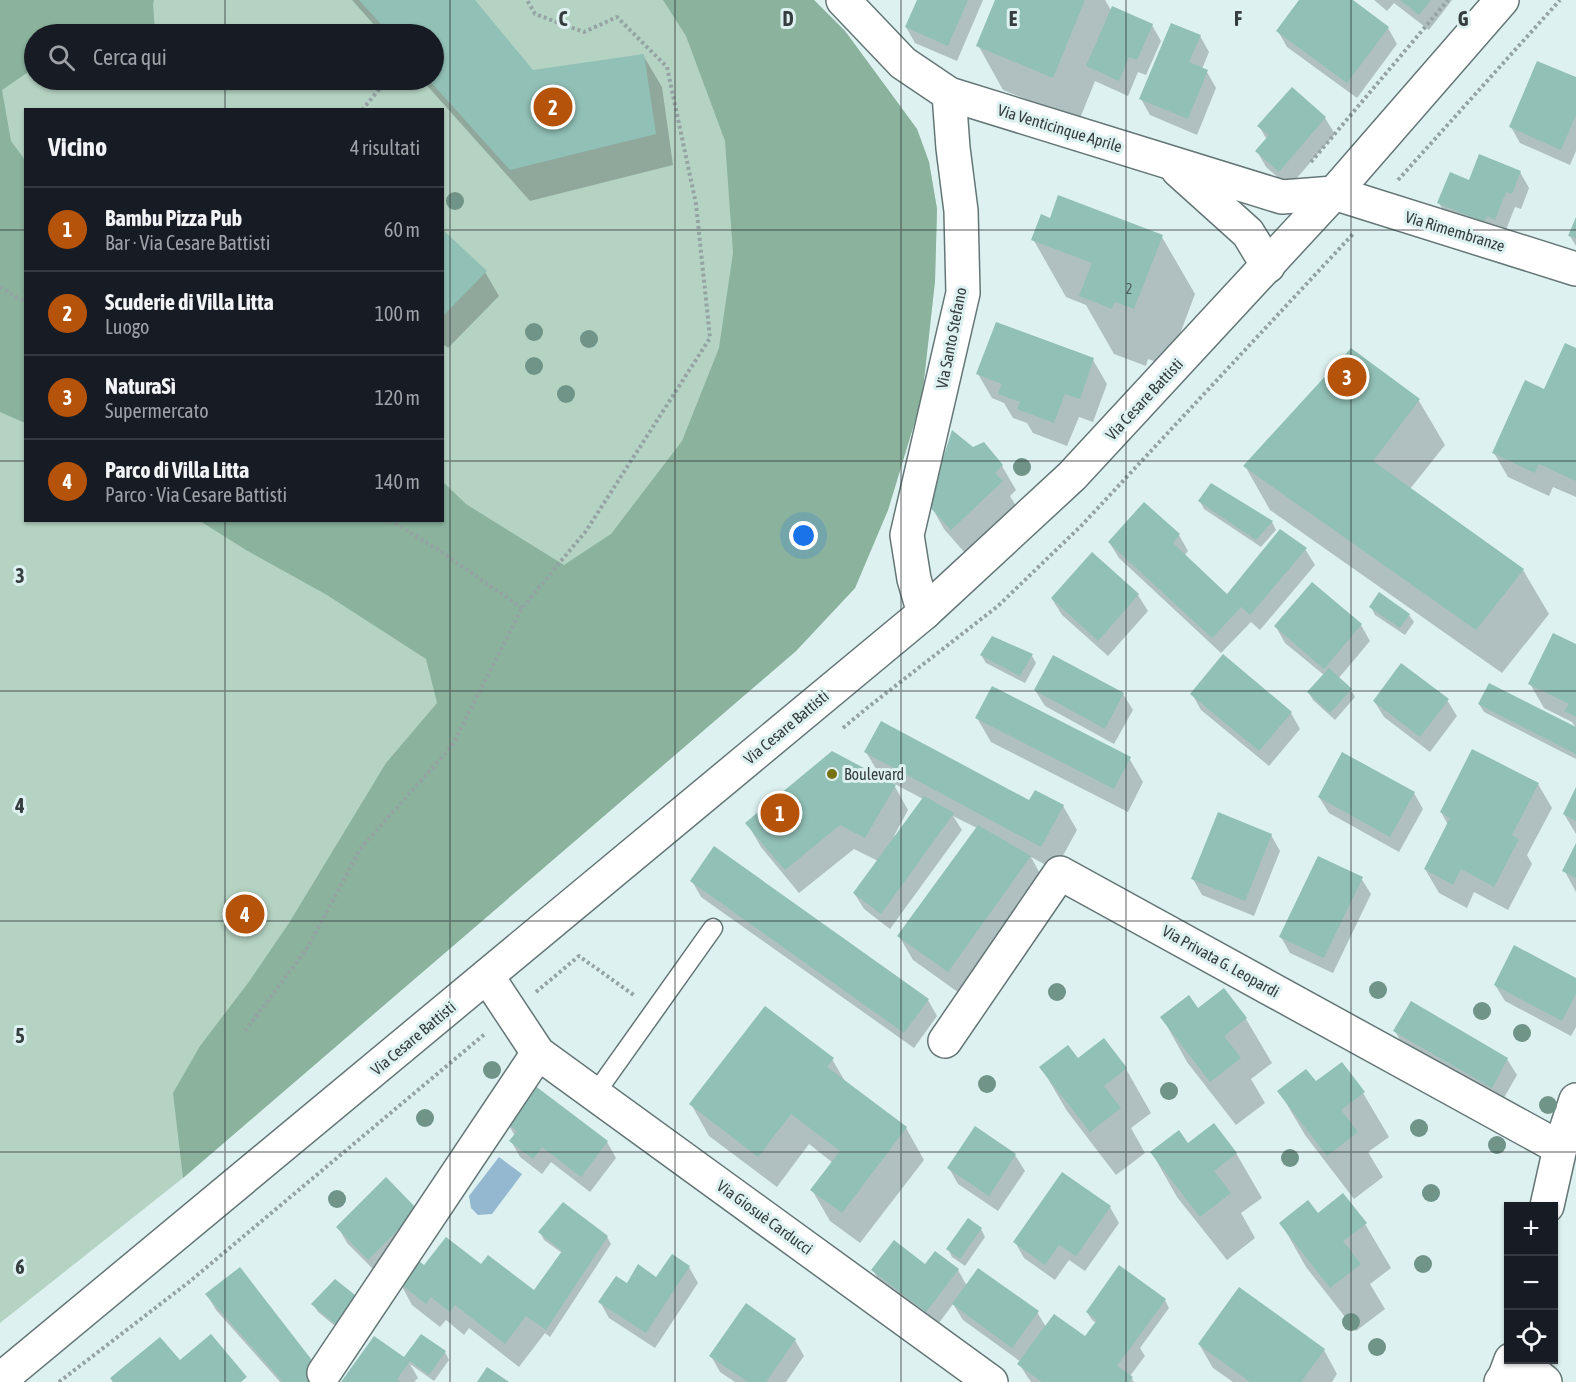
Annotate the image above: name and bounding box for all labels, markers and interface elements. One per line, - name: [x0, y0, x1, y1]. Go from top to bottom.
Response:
- text: C: [559, 7, 568, 30]
- text: D: [782, 7, 794, 30]
- text: E: [1009, 7, 1018, 30]
- text: F: [1234, 7, 1242, 30]
- text: G: [1458, 7, 1469, 30]
- search box: [24, 24, 444, 90]
- icon: search: [45, 41, 78, 74]
- text: Cerca qui: [93, 44, 167, 70]
- pin: 2: [534, 84, 572, 130]
- street label: Via Venticinque Aprile: [995, 101, 1124, 156]
- text: Vicino: [48, 132, 107, 162]
- text: 4 risultati: [350, 136, 420, 159]
- text: Bambu Pizza Pub: [105, 205, 242, 231]
- street label: Via Rimembranze: [1403, 207, 1507, 255]
- text: 1: [63, 218, 72, 241]
- text: 60 m: [384, 218, 420, 241]
- text: Bar · Via Cesare Battisti: [105, 231, 270, 254]
- house number: 2: [1126, 281, 1132, 297]
- street label: Via Santo Stefano: [932, 286, 970, 390]
- text: Scuderie di Villa Litta: [105, 289, 274, 315]
- text: 2: [63, 302, 72, 325]
- text: 100 m: [375, 302, 420, 325]
- text: Luogo: [105, 315, 149, 338]
- pin: 3: [1328, 354, 1366, 400]
- street label: Via Cesare Battisti: [1102, 355, 1186, 443]
- text: NaturaSì: [105, 373, 176, 399]
- text: 3: [63, 386, 72, 409]
- text: 120 m: [375, 386, 420, 409]
- text: Supermercato: [105, 399, 209, 422]
- text: Parco di Villa Litta: [105, 457, 249, 483]
- text: 4: [63, 470, 72, 493]
- text: 140 m: [375, 470, 420, 493]
- text: Parco · Via Cesare Battisti: [105, 483, 287, 506]
- your location: [789, 521, 818, 550]
- text: 3: [15, 564, 25, 587]
- street label: Via Cesare Battisti: [740, 686, 832, 768]
- place label: Boulevard: [844, 765, 904, 783]
- marker: Boulevard: [825, 767, 839, 781]
- pin: 1: [760, 790, 800, 836]
- text: 4: [14, 794, 25, 817]
- pin: 4: [226, 892, 264, 936]
- street label: Via Privata G. Leopardi: [1159, 921, 1283, 1001]
- street label: Via Cesare Battisti: [367, 997, 459, 1079]
- text: 5: [15, 1024, 25, 1047]
- street label: Via Giosuè Carducci: [714, 1176, 816, 1258]
- map controls: [1504, 1202, 1558, 1364]
- button: +: [1504, 1202, 1558, 1256]
- text: 6: [15, 1255, 25, 1278]
- button: −: [1504, 1256, 1558, 1310]
- button: locate: [1504, 1310, 1558, 1364]

